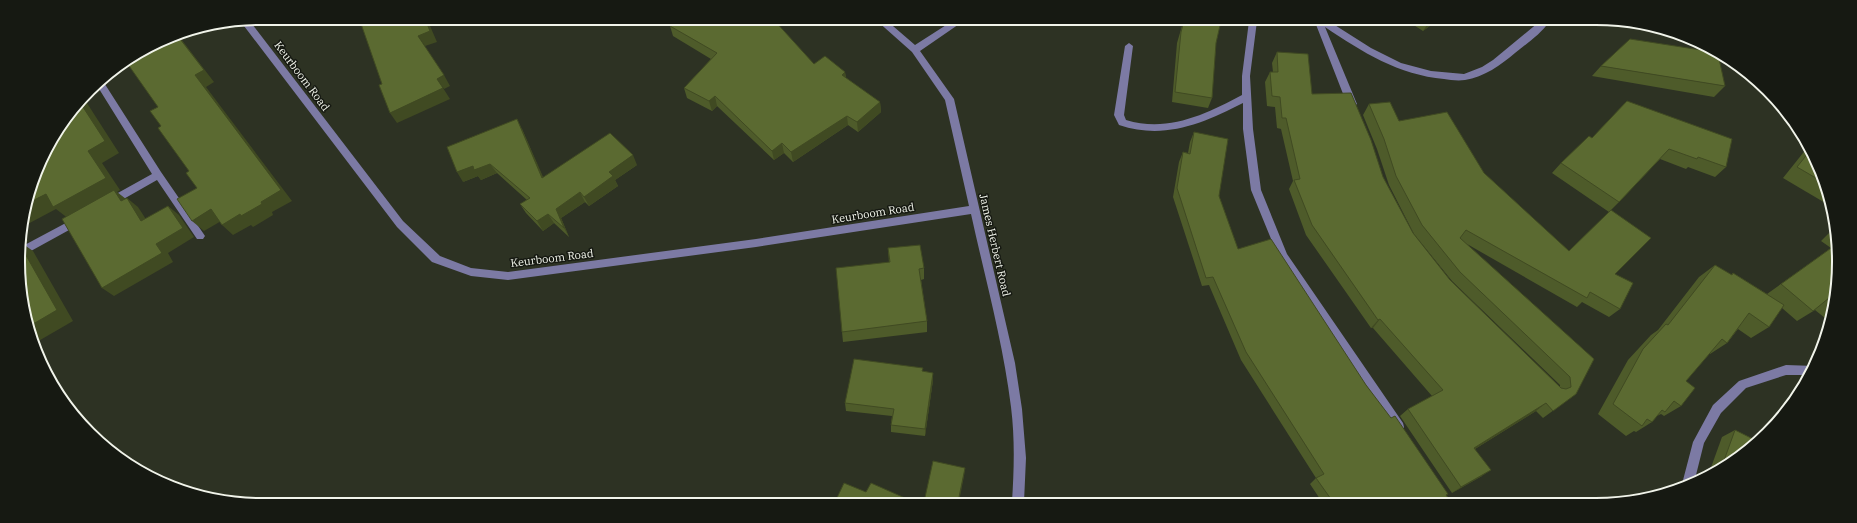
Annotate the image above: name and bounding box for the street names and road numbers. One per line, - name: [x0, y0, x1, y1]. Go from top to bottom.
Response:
- street label: Keurboom Road: [271, 38, 333, 114]
- street label: James Herbert Road: [976, 192, 1014, 298]
- street label: Keurboom Road: [831, 200, 916, 226]
- street label: Keurboom Road: [510, 246, 595, 270]

